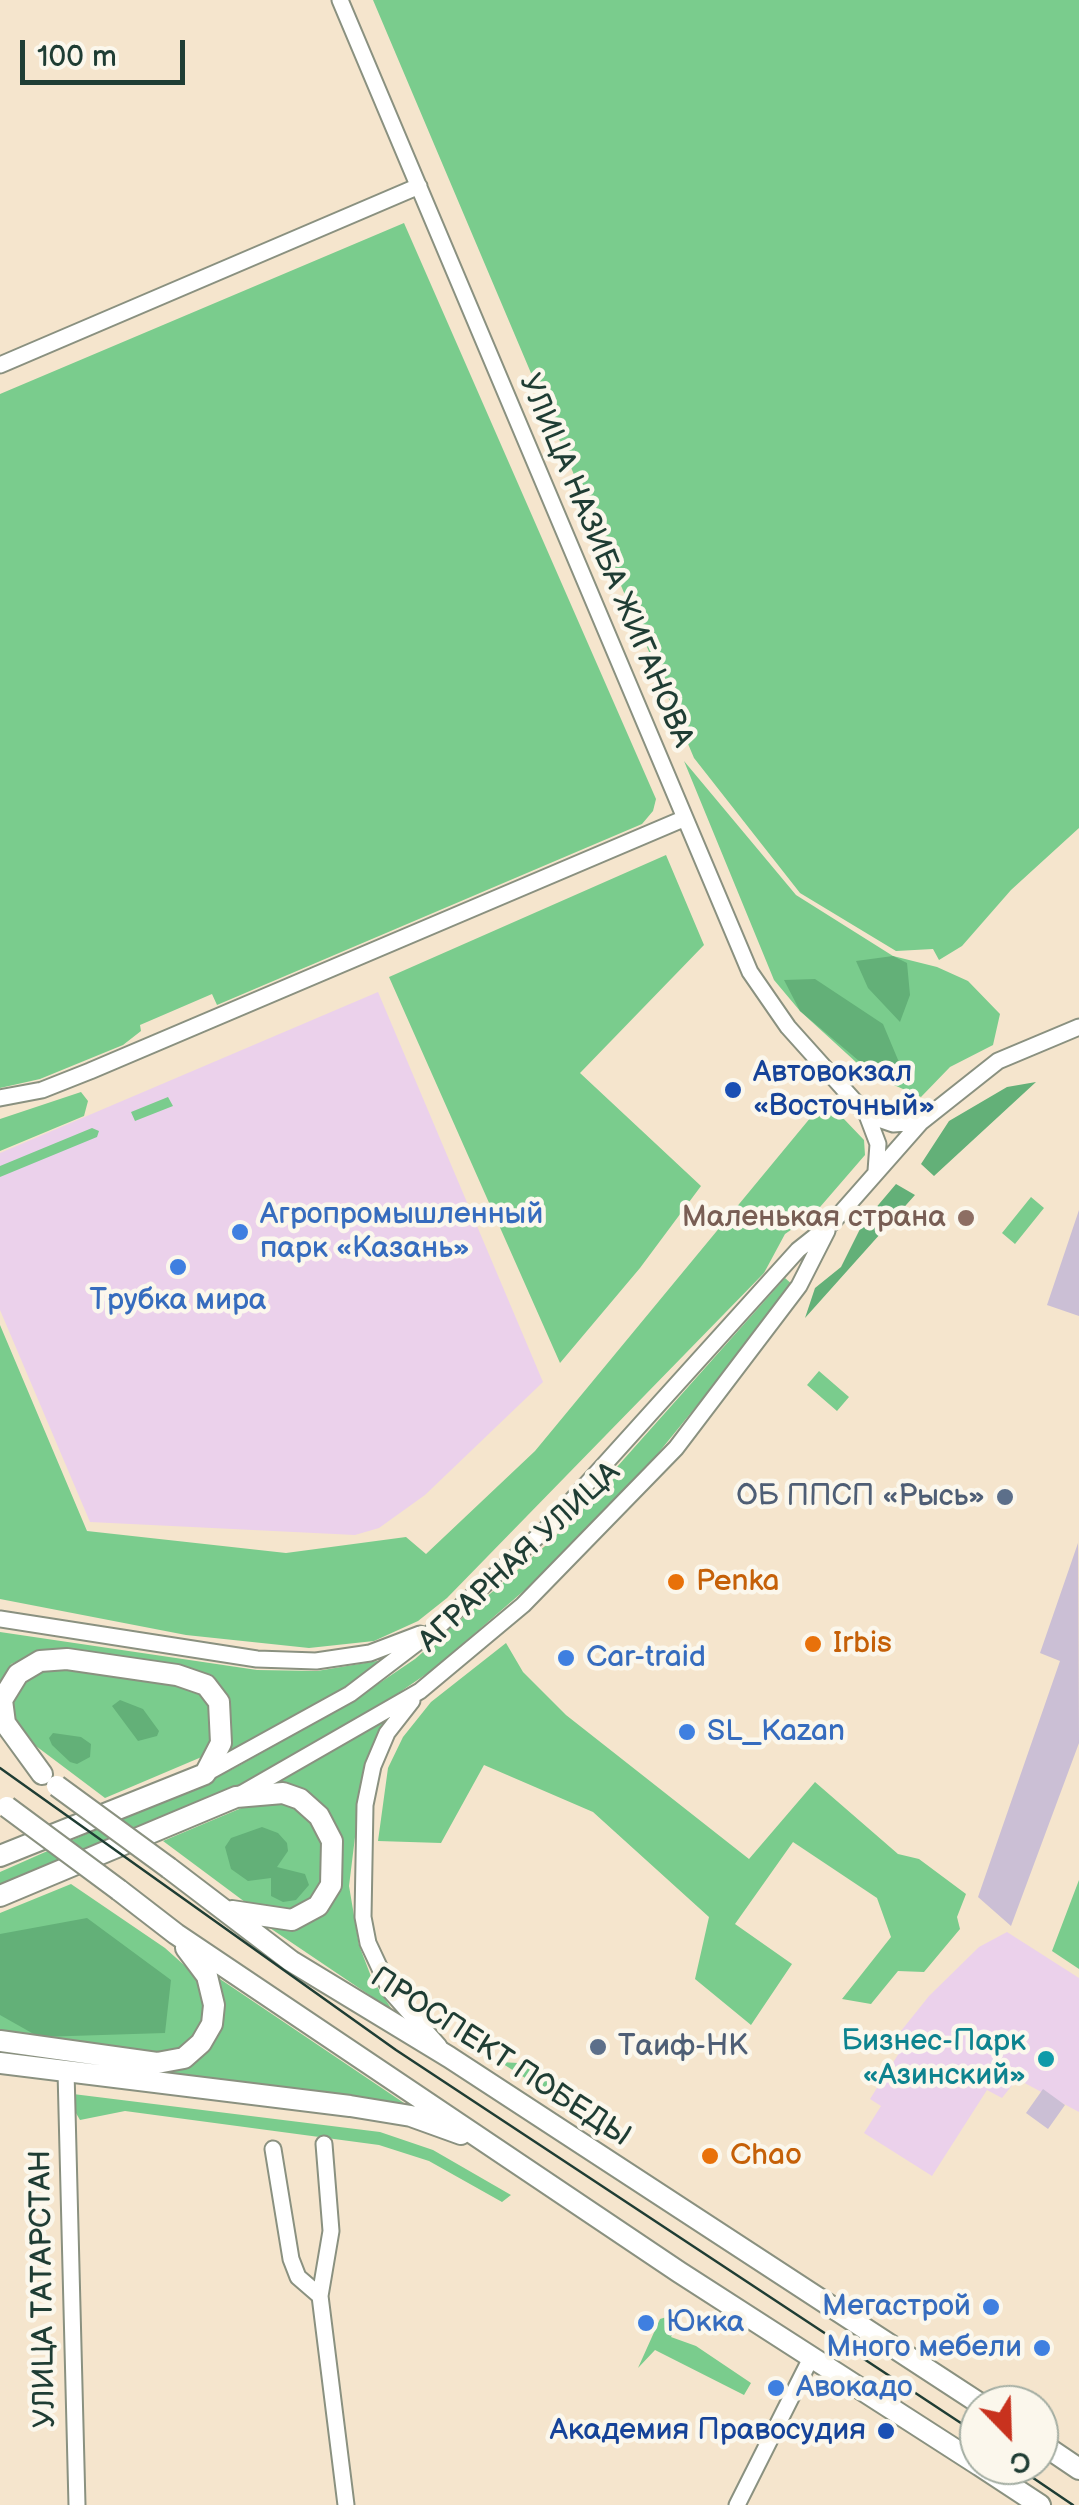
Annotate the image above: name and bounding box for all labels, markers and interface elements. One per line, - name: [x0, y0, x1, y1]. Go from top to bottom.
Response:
- scale bar: [25, 20, 190, 82]
- text: 100 m: [37, 39, 117, 75]
- street label: УЛИЦА НАЗИБА ЖИГАНОВА: [510, 369, 700, 753]
- place label: Автовокзал «Восточный»: [753, 1055, 935, 1126]
- marker: Автовокзал «Восточный»: [722, 1079, 744, 1101]
- place label: Агропромышленный парк «Казань»: [260, 1197, 543, 1268]
- place label: Маленькая страна: [682, 1200, 946, 1236]
- marker: Маленькая страна: [955, 1207, 977, 1229]
- marker: Агропромышленный парк «Казань»: [229, 1221, 251, 1243]
- marker: Трубка мира: [167, 1256, 189, 1278]
- place label: Трубка мира: [89, 1283, 267, 1319]
- street label: АГРАРНАЯ УЛИЦА: [412, 1455, 628, 1661]
- place label: ОБ ППСП «Рысь»: [736, 1479, 985, 1515]
- marker: ОБ ППСП «Рысь»: [994, 1486, 1016, 1508]
- place label: Penka: [696, 1564, 780, 1600]
- marker: Penka: [665, 1571, 687, 1593]
- place label: Irbis: [833, 1626, 892, 1662]
- marker: Irbis: [802, 1633, 824, 1655]
- place label: Car-traid: [586, 1640, 706, 1676]
- marker: Car-traid: [555, 1647, 577, 1669]
- place label: SL_Kazan: [707, 1714, 845, 1750]
- marker: SL_Kazan: [676, 1721, 698, 1743]
- street label: ПРОСПЕКТ ПОБЕДЫ: [363, 1960, 637, 2156]
- place label: Бизнес-Парк «Азинский»: [842, 2024, 1026, 2094]
- place label: Таиф-НК: [618, 2029, 748, 2065]
- marker: Таиф-НК: [587, 2036, 609, 2058]
- marker: Бизнес-Парк «Азинский»: [1035, 2048, 1057, 2070]
- place label: Chao: [730, 2138, 802, 2174]
- marker: Chao: [699, 2145, 721, 2167]
- street label: УЛИЦА ТАТАРСТАН: [24, 2149, 64, 2429]
- place label: Мегастрой: [822, 2289, 971, 2325]
- marker: Мегастрой: [980, 2296, 1002, 2318]
- place label: Юкка: [666, 2305, 745, 2341]
- marker: Юкка: [635, 2312, 657, 2334]
- place label: Много мебели: [826, 2330, 1022, 2366]
- marker: Много мебели: [1031, 2337, 1053, 2359]
- place label: Авокадо: [796, 2370, 913, 2406]
- marker: Авокадо: [765, 2377, 787, 2399]
- north arrow: [959, 2385, 1059, 2485]
- place label: Академия Правосудия: [550, 2413, 866, 2449]
- marker: Академия Правосудия: [875, 2420, 897, 2442]
- text: С: [1005, 2442, 1036, 2480]

